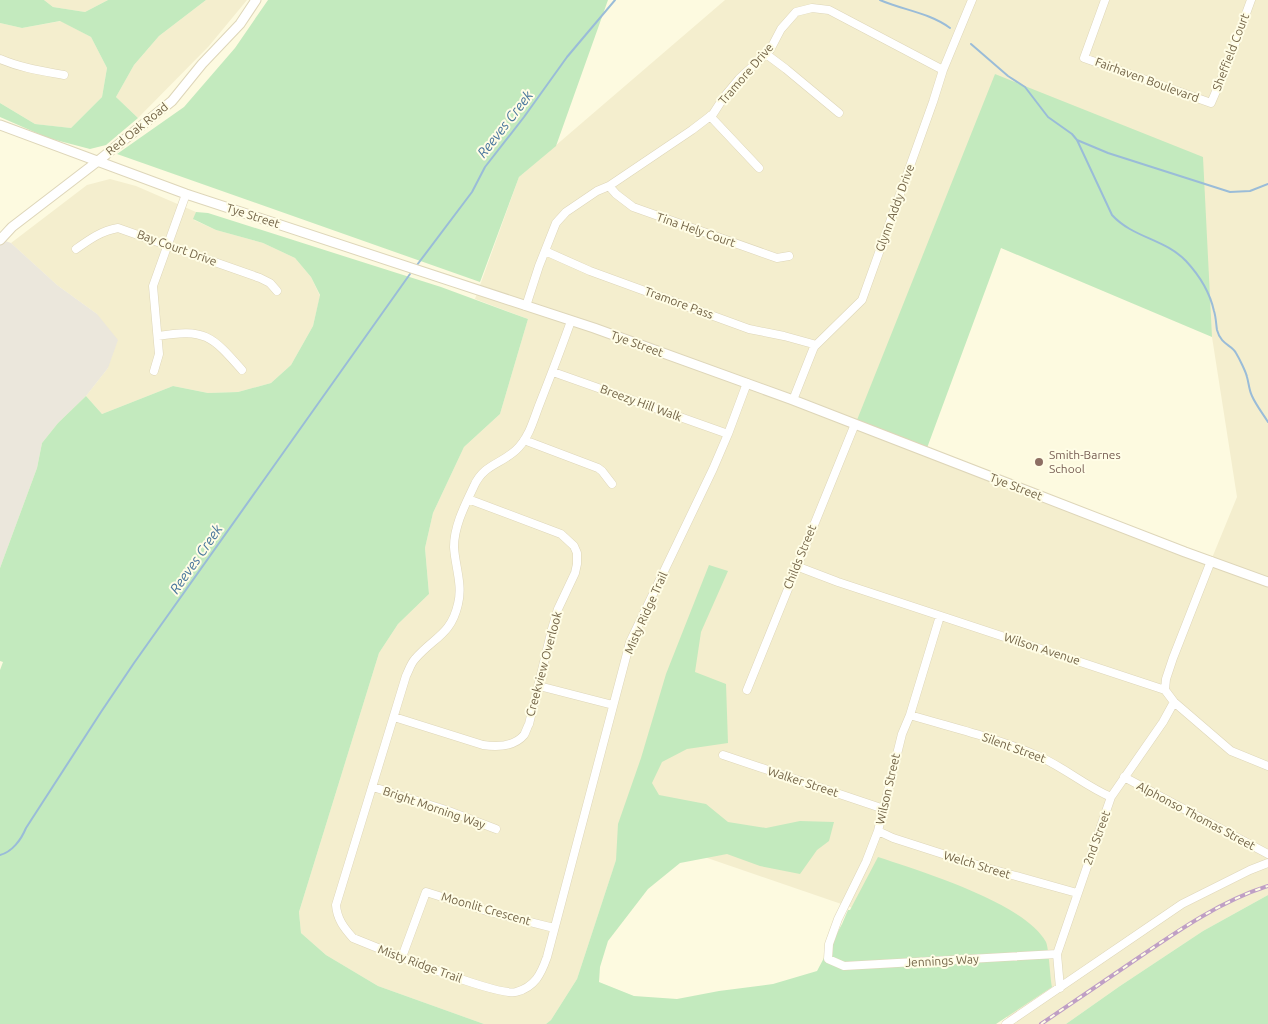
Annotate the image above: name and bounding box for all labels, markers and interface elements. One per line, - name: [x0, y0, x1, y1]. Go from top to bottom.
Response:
- street label: Sheffield Court: [1210, 11, 1251, 92]
- street label: Tramore Drive: [716, 40, 776, 107]
- street label: Fairhaven Boulevard: [1094, 55, 1201, 104]
- water label: Reeves Creek: [474, 87, 537, 161]
- street label: Red Oak Road: [103, 100, 170, 158]
- street label: Glynn Addy Drive: [873, 162, 916, 253]
- street label: Tye Street: [225, 201, 282, 230]
- street label: Tina Hely Court: [655, 210, 738, 249]
- street label: Bay Court Drive: [136, 227, 219, 268]
- street label: Tramore Pass: [643, 284, 715, 321]
- street label: Tye Street: [609, 328, 666, 359]
- street label: Breezy Hill Walk: [599, 382, 684, 423]
- place label: Smith-Barnes School: [1049, 448, 1121, 475]
- marker: Smith-Barnes School: [1033, 456, 1045, 468]
- street label: Tye Street: [988, 471, 1044, 503]
- water label: Reeves Creek: [166, 521, 226, 597]
- street label: Childs Street: [781, 522, 819, 591]
- street label: Misty Ridge Trail: [622, 570, 669, 656]
- street label: Creekview Overlook: [523, 610, 564, 718]
- street label: Wilson Avenue: [1002, 630, 1082, 667]
- street label: Silent Street: [981, 730, 1048, 765]
- street label: Wilson Street: [873, 752, 902, 826]
- street label: Walker Street: [766, 764, 840, 799]
- street label: Alphonso Thomas Street: [1135, 779, 1258, 852]
- street label: Bright Morning Way: [381, 784, 487, 831]
- street label: 2nd Street: [1081, 809, 1112, 867]
- street label: Welch Street: [942, 848, 1012, 881]
- street label: Moonlit Crescent: [440, 890, 533, 928]
- street label: Misty Ridge Trail: [376, 942, 464, 985]
- street label: Jennings Way: [905, 952, 979, 969]

